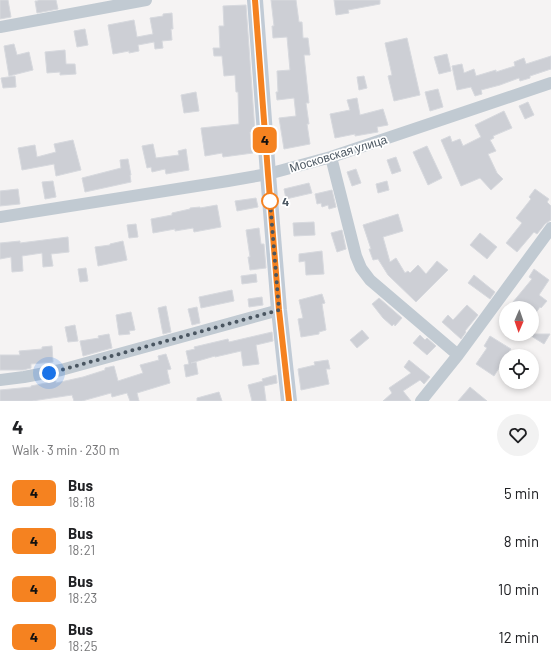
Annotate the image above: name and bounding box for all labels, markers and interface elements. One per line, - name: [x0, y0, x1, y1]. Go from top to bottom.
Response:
- line badge: 4: [252, 127, 278, 153]
- text: 4: [261, 131, 269, 148]
- street label: Московская улица: [288, 131, 389, 175]
- marker: 4: [261, 192, 279, 210]
- place label: 4: [282, 194, 289, 208]
- north arrow: [499, 301, 539, 341]
- map controls: [499, 301, 539, 389]
- button: locate: [499, 349, 539, 389]
- your location: [39, 363, 59, 383]
- button: heart: [497, 414, 539, 456]
- text: 4: [12, 415, 24, 438]
- text: Walk · 3 min · 230 m: [12, 442, 119, 458]
- text: Bus: [68, 476, 93, 494]
- text: 4: [30, 484, 38, 501]
- text: 5 min: [504, 484, 539, 502]
- text: 18:18: [68, 494, 95, 510]
- text: Bus: [68, 524, 93, 542]
- text: 4: [30, 532, 38, 549]
- text: 8 min: [504, 532, 539, 550]
- text: 18:21: [68, 542, 95, 558]
- text: Bus: [68, 572, 93, 590]
- text: 4: [30, 580, 38, 597]
- text: 10 min: [498, 580, 539, 598]
- text: 18:23: [68, 590, 97, 606]
- text: Bus: [68, 620, 93, 638]
- text: 4: [30, 628, 38, 645]
- text: 12 min: [498, 628, 539, 646]
- text: 18:25: [68, 638, 97, 654]

